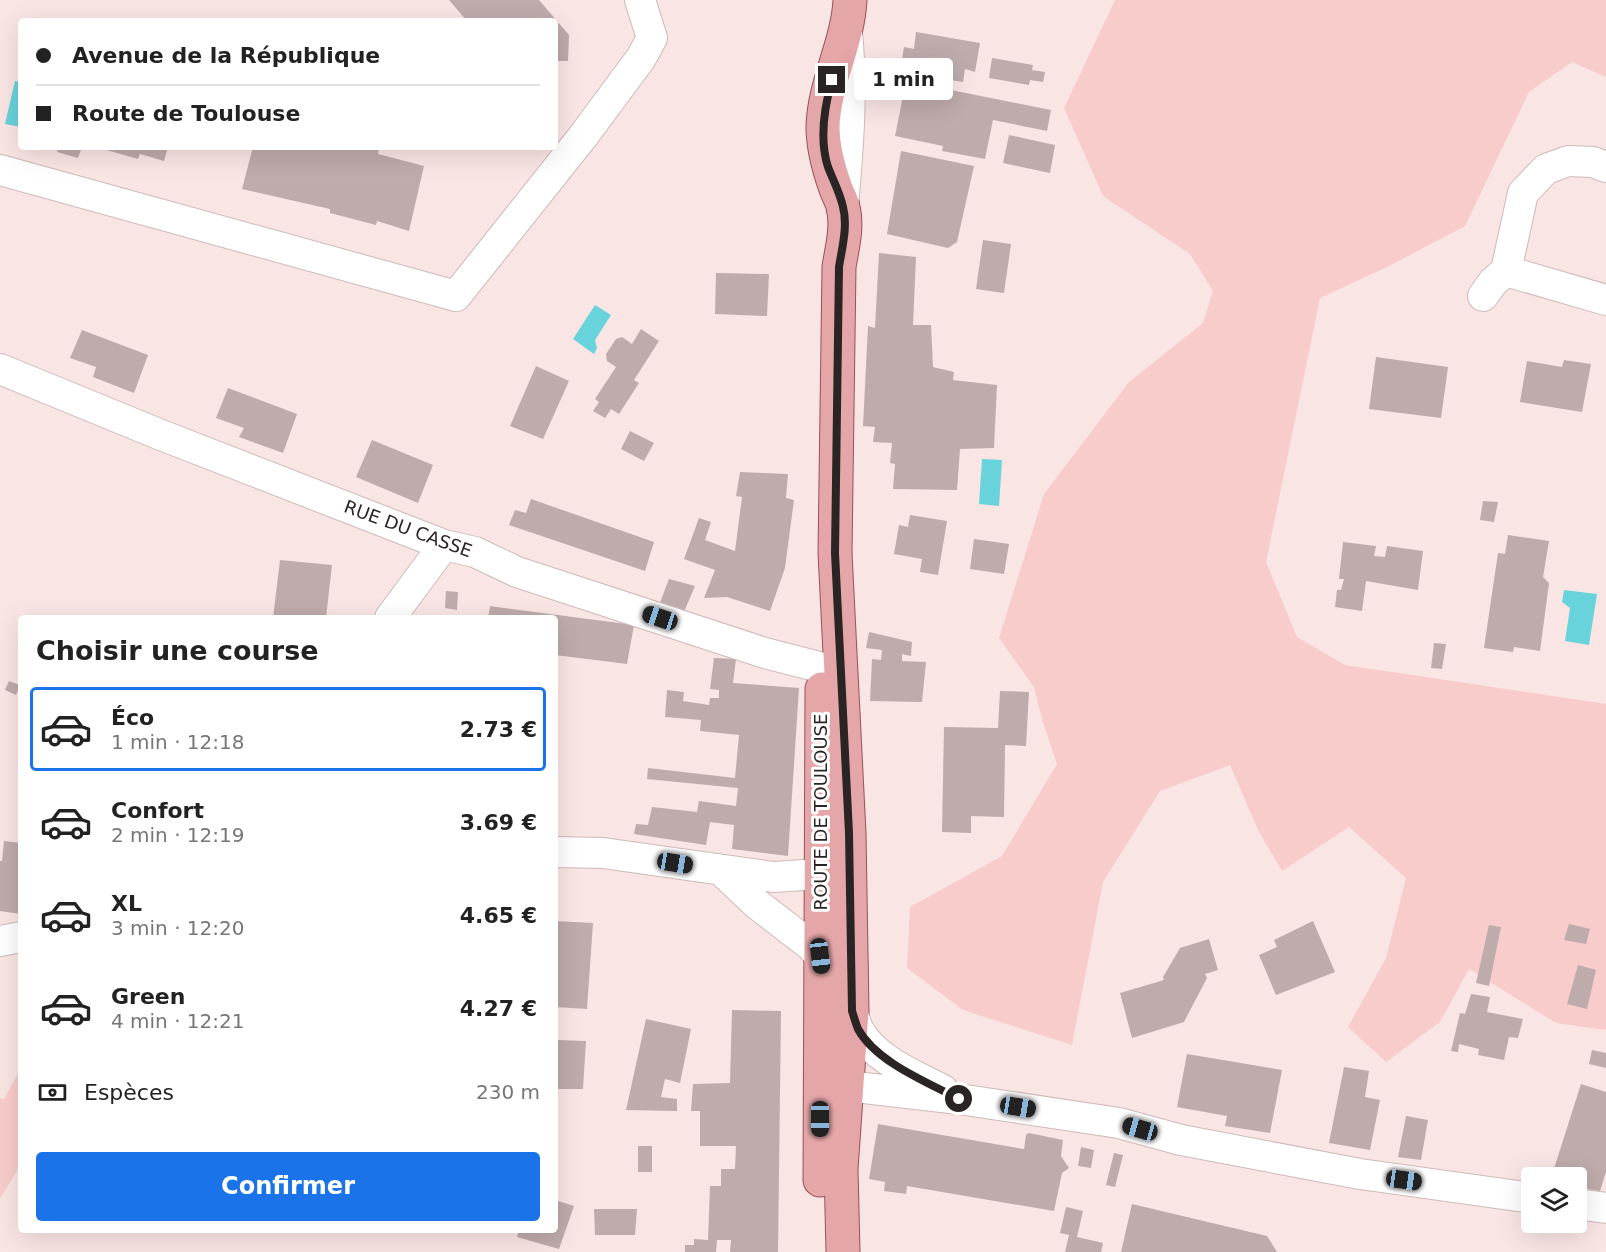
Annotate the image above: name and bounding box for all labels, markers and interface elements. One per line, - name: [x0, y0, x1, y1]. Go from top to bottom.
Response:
- text: Avenue de la République: [72, 43, 380, 68]
- callout: 1 min: [853, 59, 952, 101]
- route end: [818, 66, 845, 93]
- text: 1 min: [872, 67, 935, 91]
- text: Route de Toulouse: [72, 101, 300, 126]
- street label: RUE DU CASSE: [341, 496, 475, 561]
- car: [640, 604, 680, 632]
- text: Choisir une course: [36, 635, 319, 666]
- icon: car: [39, 702, 93, 756]
- text: Éco: [111, 705, 154, 730]
- street label: ROUTE DE TOULOUSE: [810, 714, 831, 910]
- text: 2.73 €: [460, 717, 537, 742]
- text: 1 min · 12:18: [111, 730, 245, 754]
- icon: car: [39, 795, 93, 849]
- text: Confort: [111, 798, 204, 823]
- text: 3.69 €: [460, 810, 537, 835]
- text: 2 min · 12:19: [111, 823, 245, 847]
- car: [656, 851, 694, 875]
- icon: car: [39, 888, 93, 942]
- text: XL: [111, 891, 142, 916]
- text: 4.65 €: [460, 903, 537, 928]
- text: 3 min · 12:20: [111, 916, 245, 940]
- car: [809, 937, 831, 975]
- icon: car: [39, 981, 93, 1035]
- text: Green: [111, 984, 185, 1009]
- text: 4.27 €: [460, 996, 537, 1021]
- text: 4 min · 12:21: [111, 1009, 245, 1033]
- icon: cash: [36, 1076, 69, 1109]
- text: Espèces: [84, 1080, 174, 1105]
- text: 230 m: [476, 1080, 540, 1104]
- route start: [945, 1085, 972, 1112]
- car: [999, 1095, 1037, 1119]
- car: [811, 1101, 829, 1137]
- car: [1120, 1115, 1160, 1143]
- button: Confirmer: [36, 1152, 540, 1221]
- map controls: [1521, 1167, 1587, 1233]
- button: layers: [1521, 1167, 1587, 1233]
- car: [1385, 1169, 1423, 1191]

